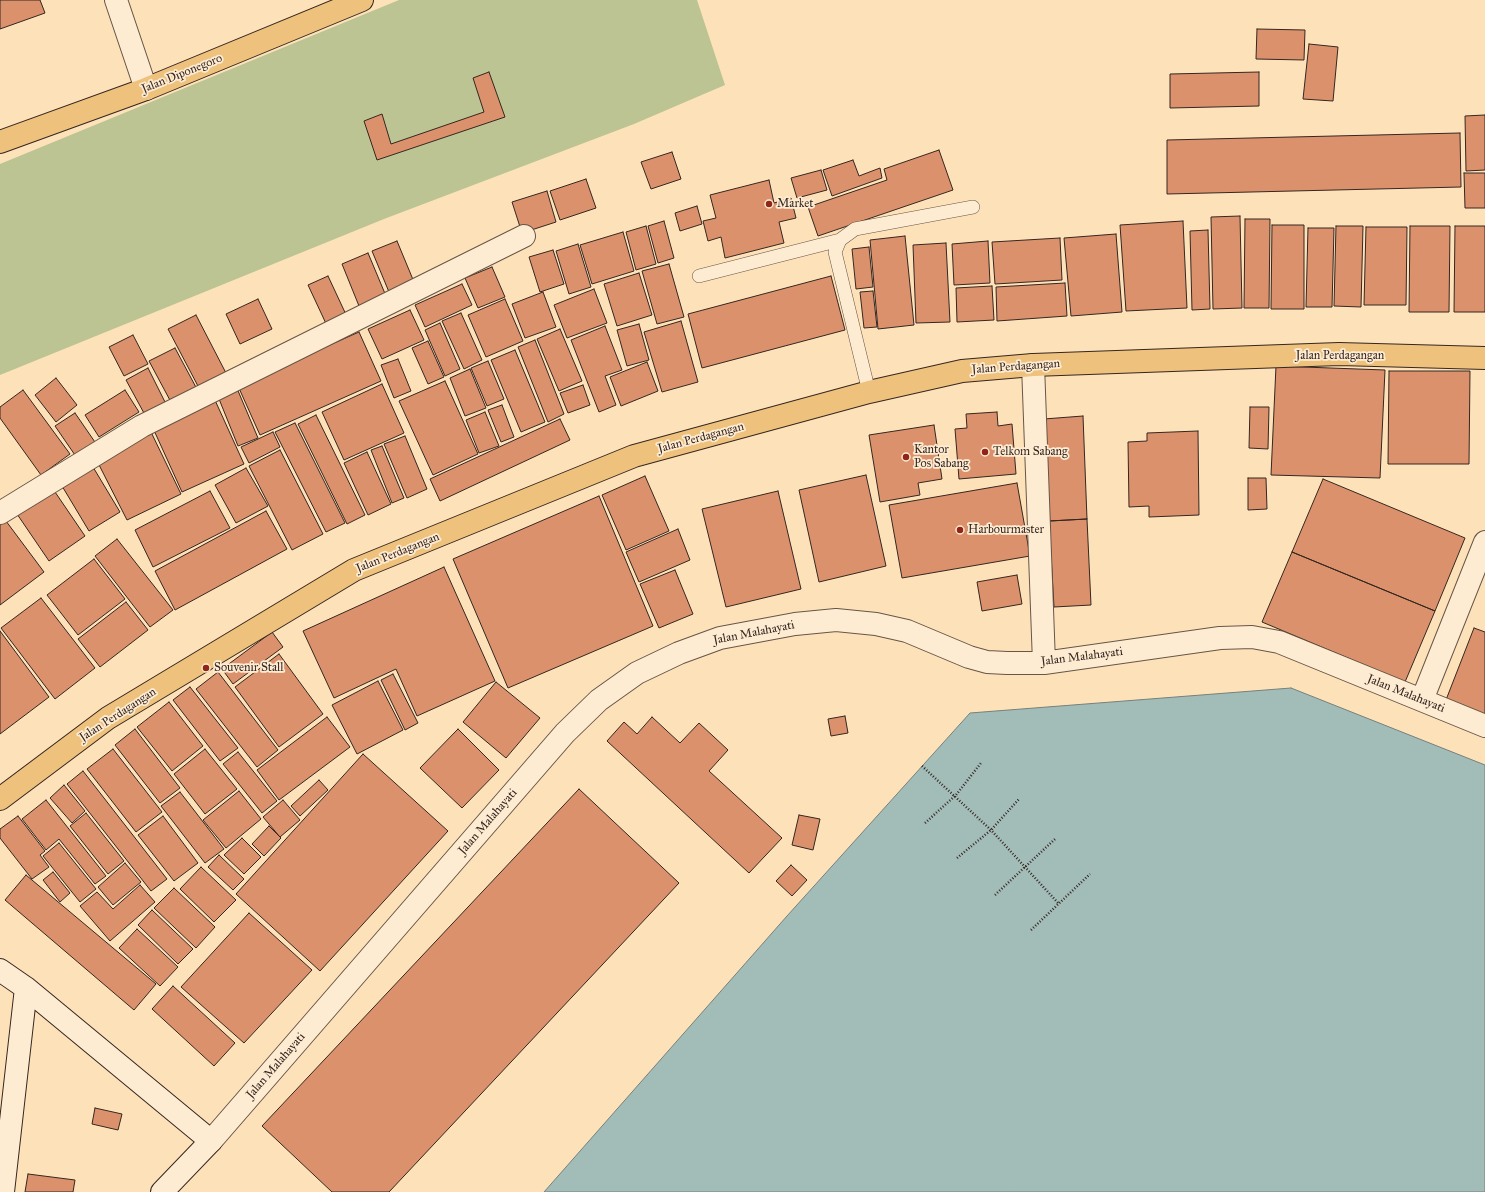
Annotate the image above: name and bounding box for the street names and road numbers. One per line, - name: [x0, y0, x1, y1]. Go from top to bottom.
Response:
- street label: Jalan Diponegoro: [140, 51, 224, 97]
- street label: Jalan Perdagangan: [1296, 349, 1384, 363]
- street label: Jalan Perdagangan: [971, 357, 1061, 377]
- street label: Jalan Perdagangan: [656, 420, 746, 456]
- street label: Jalan Perdagangan: [354, 530, 442, 576]
- street label: Jalan Malahayati: [712, 618, 796, 648]
- street label: Jalan Malahayati: [1040, 645, 1124, 669]
- street label: Jalan Malahayati: [1365, 672, 1447, 716]
- street label: Jalan Perdagangan: [77, 685, 159, 745]
- street label: Jalan Malahayati: [455, 786, 521, 858]
- street label: Jalan Malahayati: [243, 1030, 309, 1102]

